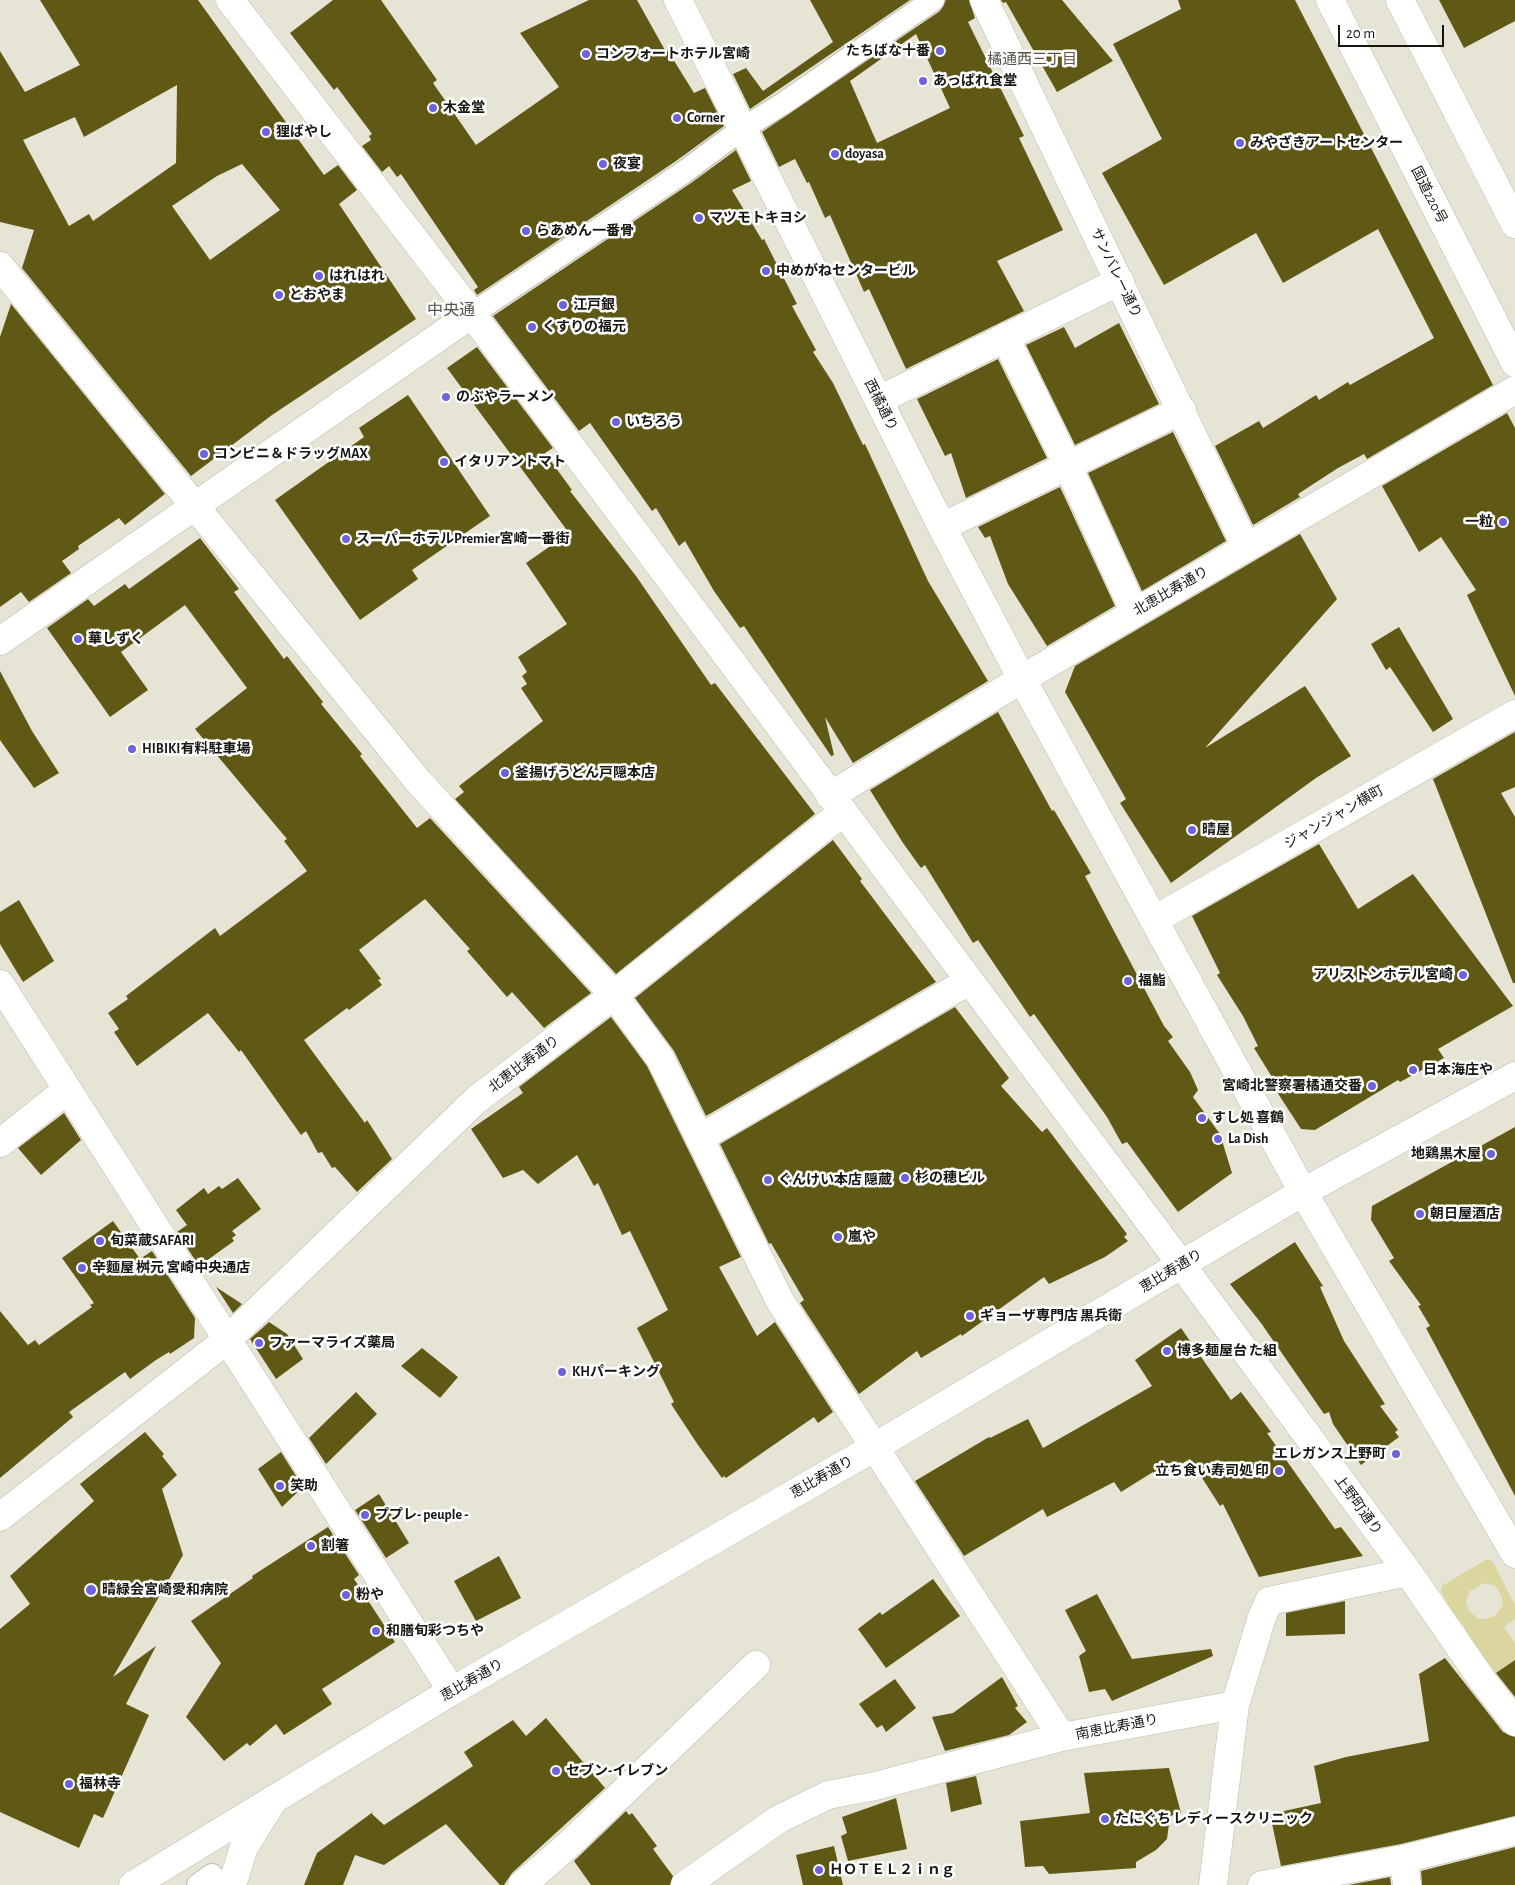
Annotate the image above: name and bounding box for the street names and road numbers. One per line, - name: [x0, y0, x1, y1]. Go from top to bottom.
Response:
- street label: 国道220号: [1407, 164, 1451, 226]
- street label: サンバレー通り: [1087, 225, 1145, 321]
- street label: 西橘通り: [861, 376, 901, 434]
- street label: 北恵比寿通り: [1130, 563, 1212, 619]
- street label: ジャンジャン横町: [1281, 782, 1387, 852]
- street label: 北恵比寿通り: [485, 1032, 563, 1096]
- street label: 恵比寿通り: [1137, 1246, 1205, 1296]
- street label: 恵比寿通り: [787, 1452, 857, 1502]
- street label: 上野町通り: [1331, 1472, 1385, 1538]
- street label: 恵比寿通り: [437, 1655, 507, 1705]
- street label: 南恵比寿通り: [1074, 1711, 1160, 1743]

